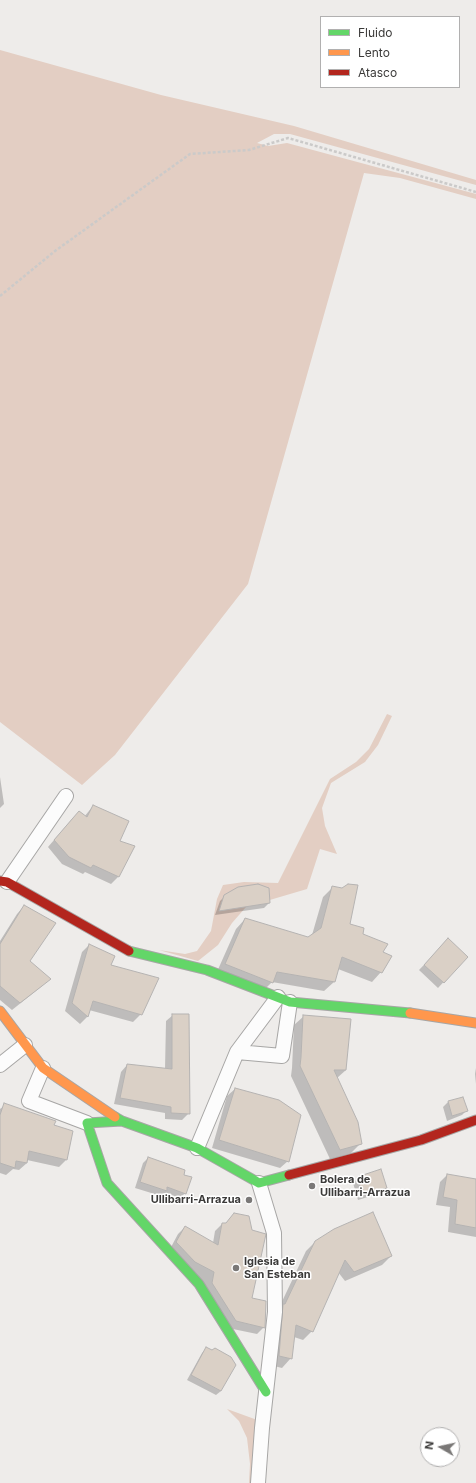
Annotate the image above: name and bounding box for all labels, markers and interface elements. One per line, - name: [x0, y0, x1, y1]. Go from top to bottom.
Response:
- legend: [320, 16, 460, 88]
- text: Fluido: [358, 25, 393, 40]
- text: Lento: [358, 45, 390, 60]
- text: Atasco: [358, 65, 397, 80]
- place label: Bolera de Ullibarri-Arrazua: [320, 1173, 410, 1199]
- marker: Bolera de Ullibarri-Arrazua: [307, 1181, 317, 1191]
- place label: Ullibarri-Arrazua: [151, 1193, 241, 1207]
- marker: Ullibarri-Arrazua: [244, 1195, 254, 1205]
- place label: Iglesia de San Esteban: [244, 1255, 311, 1281]
- marker: Iglesia de San Esteban: [231, 1263, 241, 1273]
- north arrow: [420, 1427, 460, 1467]
- text: N: [422, 1440, 437, 1451]

